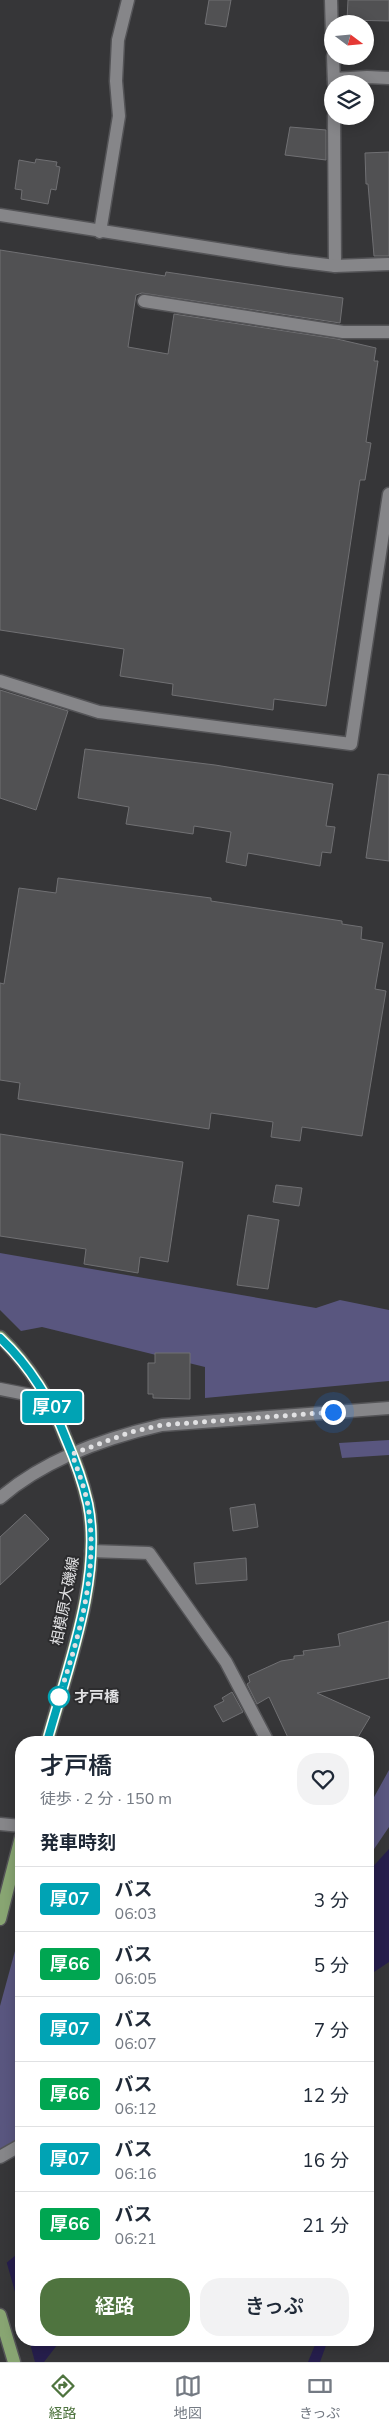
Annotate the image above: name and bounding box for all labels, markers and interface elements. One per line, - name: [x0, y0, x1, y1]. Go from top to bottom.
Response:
- north arrow: [324, 15, 374, 65]
- map controls: [324, 15, 374, 125]
- button: layers: [324, 75, 374, 125]
- line badge: 厚07: [23, 1391, 81, 1423]
- text: 厚07: [32, 1395, 72, 1419]
- your location: [321, 1400, 346, 1425]
- street label: 相模原大磯線: [47, 1555, 83, 1647]
- marker: 才戸橋: [48, 1686, 70, 1708]
- place label: 才戸橋: [74, 1687, 120, 1707]
- text: 才戸橋: [40, 1750, 112, 1782]
- button: heart: [297, 1753, 349, 1805]
- text: 徒歩 · 2 分 · 150 m: [40, 1788, 172, 1810]
- text: 発車時刻: [40, 1830, 116, 1856]
- text: バス: [115, 1877, 153, 1903]
- text: 厚07: [50, 1887, 90, 1911]
- text: 3 分: [314, 1888, 349, 1914]
- text: 06:03: [115, 1903, 157, 1925]
- text: バス: [115, 1942, 153, 1968]
- text: 厚66: [50, 1952, 90, 1976]
- text: 5 分: [314, 1953, 349, 1979]
- text: 06:05: [115, 1968, 157, 1990]
- text: バス: [115, 2007, 153, 2033]
- text: 厚07: [50, 2017, 90, 2041]
- text: 7 分: [314, 2018, 349, 2044]
- text: 06:07: [115, 2033, 157, 2055]
- text: バス: [115, 2072, 153, 2098]
- text: 厚66: [50, 2082, 90, 2106]
- text: 12 分: [302, 2083, 349, 2109]
- text: 06:12: [115, 2098, 157, 2120]
- text: バス: [115, 2137, 153, 2163]
- text: 厚07: [50, 2147, 90, 2171]
- text: 16 分: [302, 2148, 349, 2174]
- text: 06:16: [115, 2163, 157, 2185]
- text: バス: [115, 2202, 153, 2228]
- text: 厚66: [50, 2212, 90, 2236]
- text: 21 分: [302, 2213, 349, 2239]
- text: 06:21: [115, 2228, 157, 2250]
- button: 経路: [40, 2278, 190, 2336]
- button: きっぷ: [200, 2278, 349, 2336]
- tab: 経路: [49, 2372, 77, 2423]
- tab: 地図: [174, 2372, 202, 2423]
- tab: きっぷ: [299, 2372, 340, 2423]

